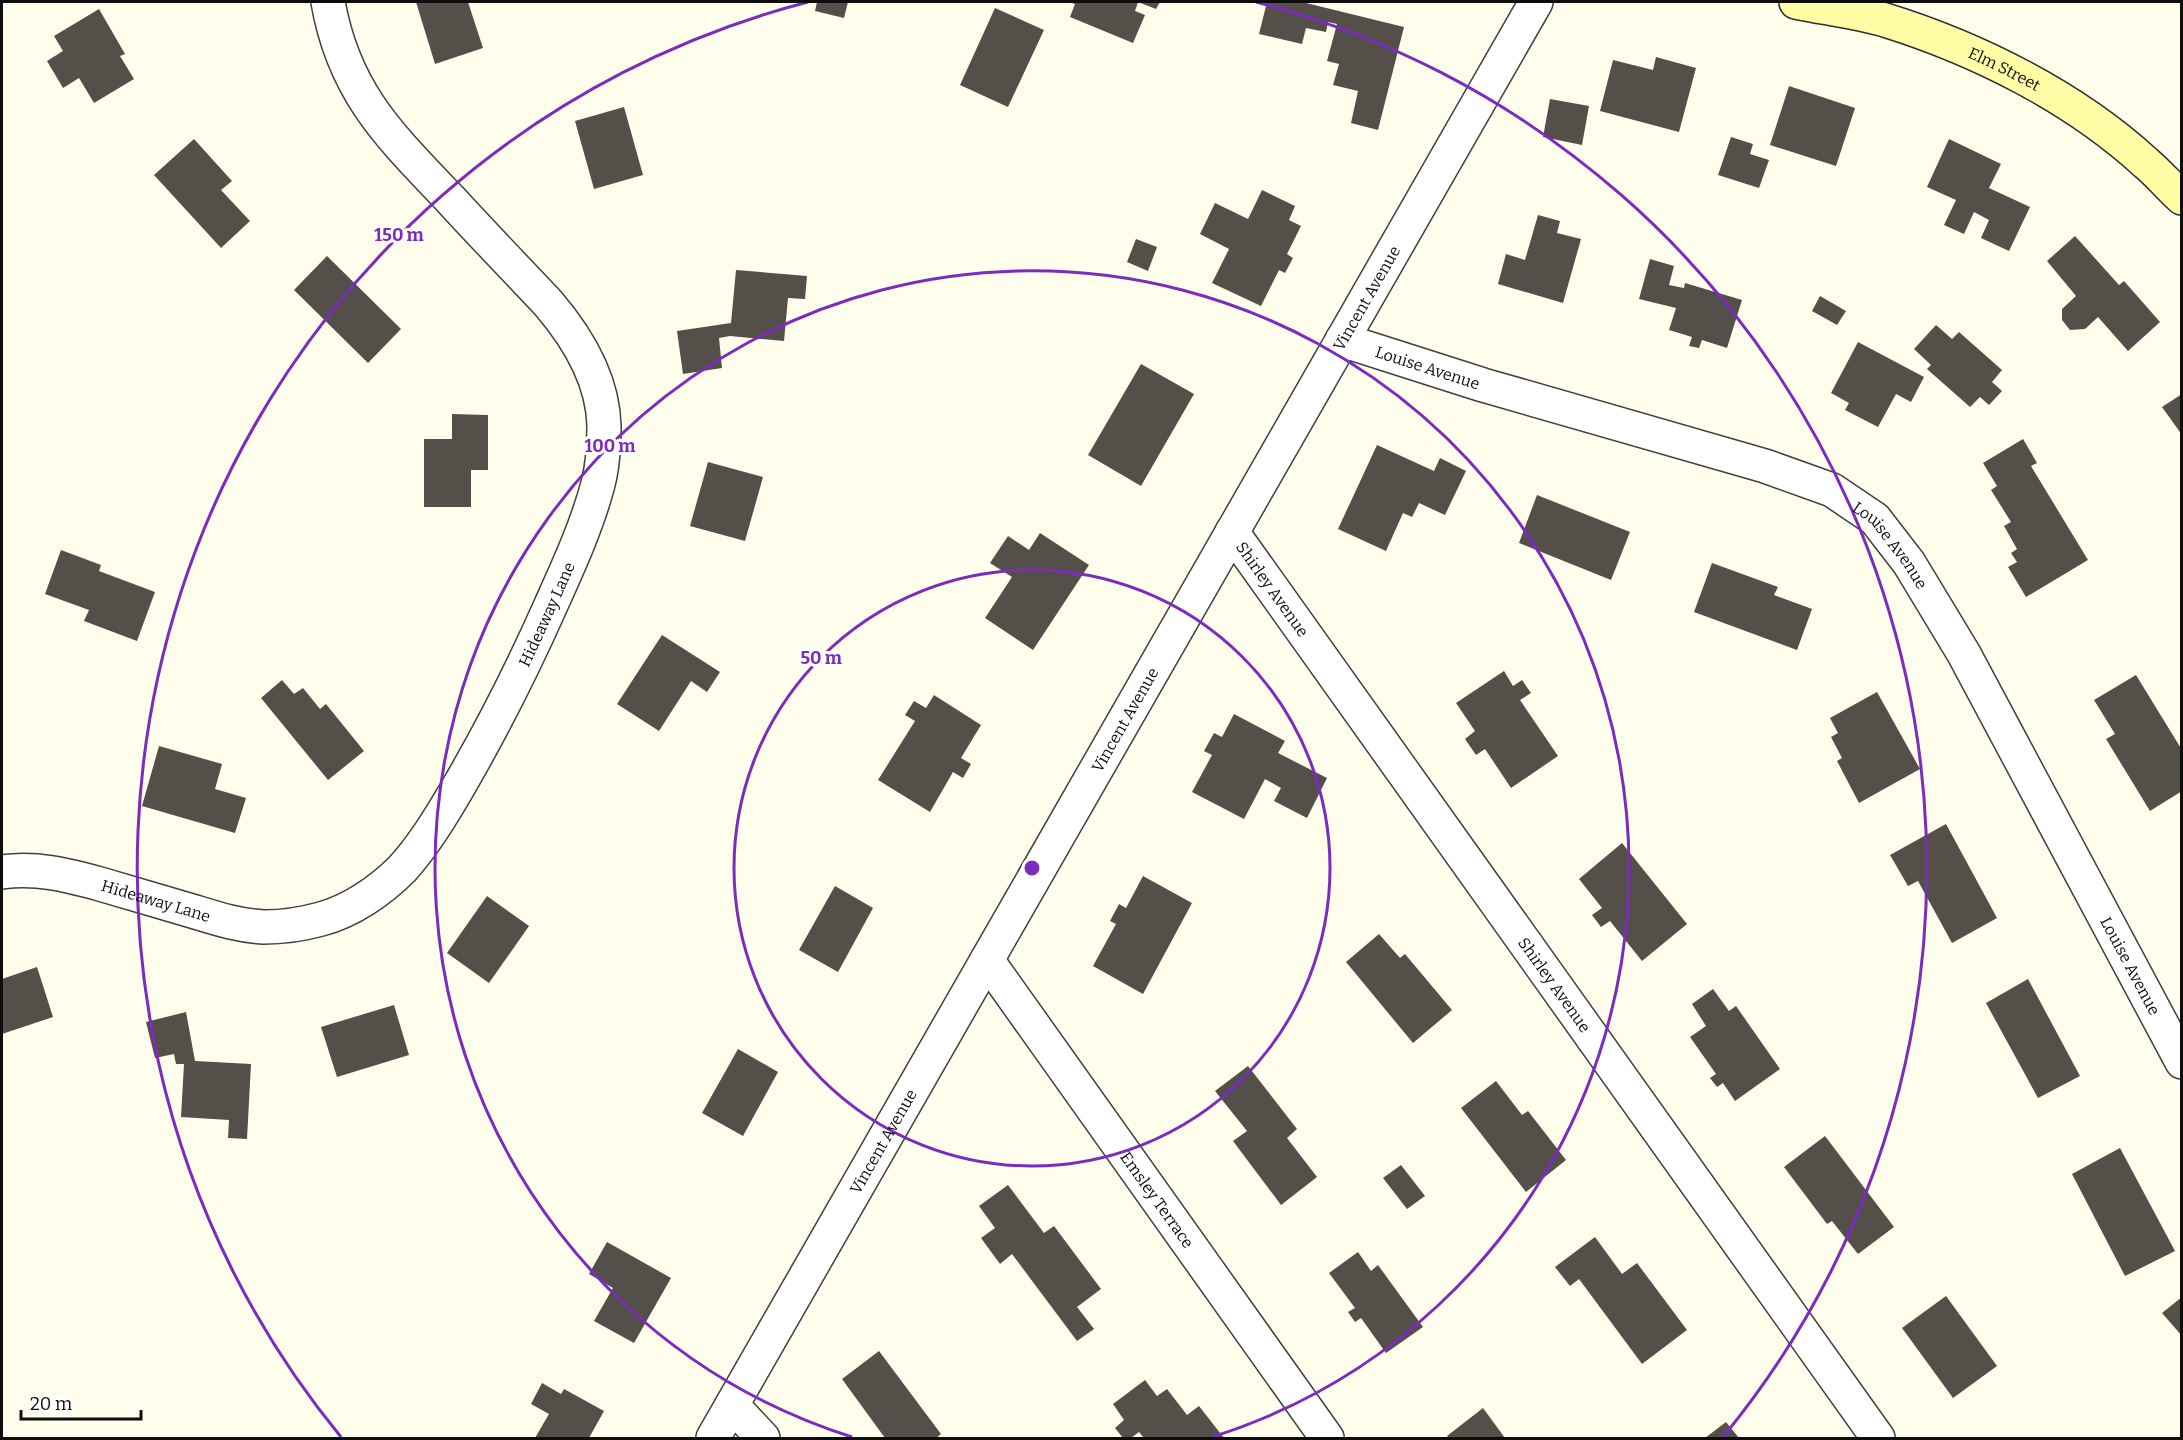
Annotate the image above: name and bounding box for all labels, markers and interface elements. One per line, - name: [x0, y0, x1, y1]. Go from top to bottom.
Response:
- street label: Elm Street: [1965, 43, 2044, 95]
- text: 150 m: [374, 224, 424, 246]
- street label: Vincent Avenue: [1329, 242, 1404, 354]
- street label: Louise Avenue: [1373, 342, 1482, 393]
- text: 100 m: [584, 435, 636, 457]
- street label: Louise Avenue: [1849, 497, 1932, 592]
- street label: Shirley Avenue: [1232, 538, 1313, 640]
- street label: Hideaway Lane: [514, 559, 578, 670]
- text: 50 m: [800, 647, 842, 669]
- street label: Vincent Avenue: [1087, 664, 1162, 775]
- centre of rings: [1022, 858, 1042, 878]
- street label: Hideaway Lane: [99, 875, 213, 926]
- street label: Louise Avenue: [2097, 914, 2165, 1018]
- street label: Shirley Avenue: [1515, 934, 1595, 1036]
- street label: Vincent Avenue: [846, 1086, 920, 1197]
- street label: Emsley Terrace: [1117, 1148, 1198, 1251]
- scale bar: [21, 1383, 141, 1421]
- text: 20 m: [30, 1393, 72, 1415]

